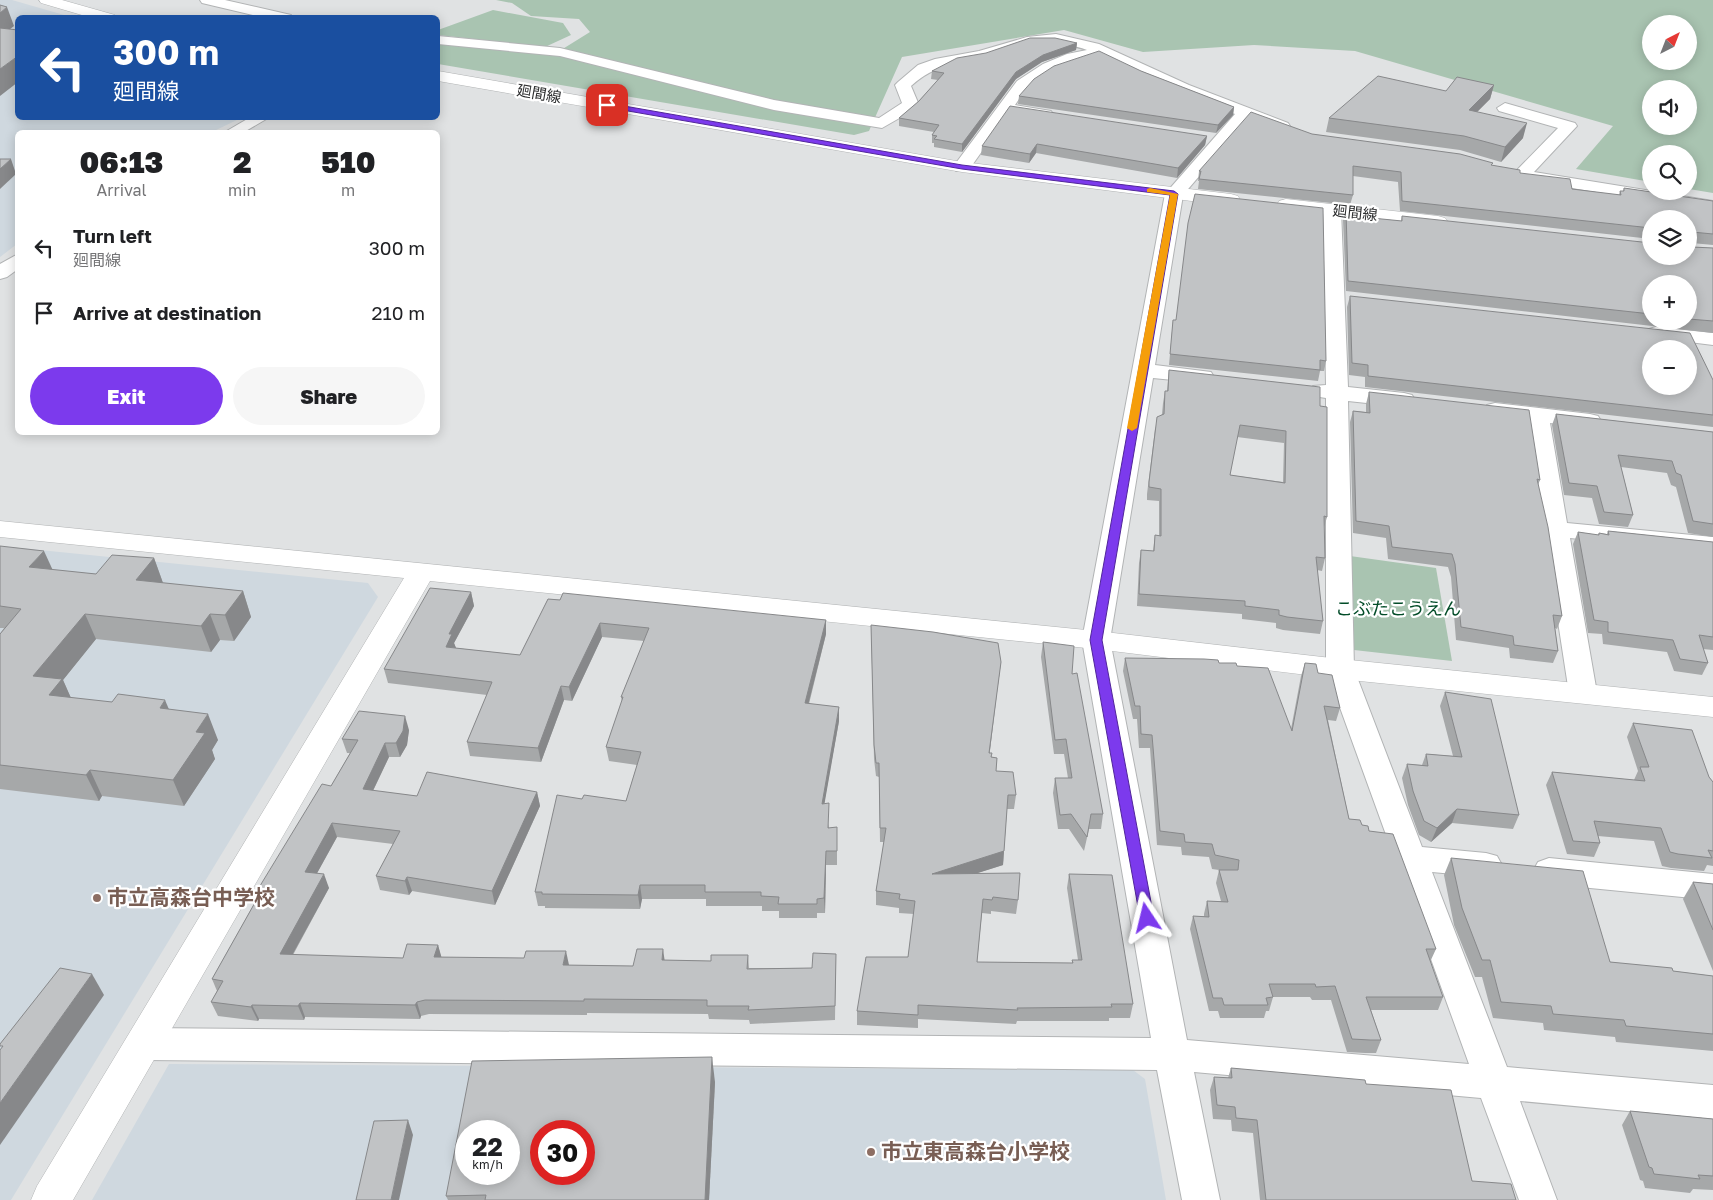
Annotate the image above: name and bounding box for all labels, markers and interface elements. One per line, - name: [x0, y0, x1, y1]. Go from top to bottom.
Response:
- north arrow: [1642, 15, 1698, 70]
- map controls: [1642, 15, 1697, 395]
- text: 300 m: [113, 31, 219, 73]
- icon: left: [30, 35, 95, 100]
- text: 廻間線: [113, 77, 179, 104]
- street label: 廻間線: [515, 80, 563, 106]
- button: sound: [1642, 80, 1697, 135]
- pin: [586, 84, 628, 126]
- icon: arrive: [593, 91, 621, 119]
- text: 06:13: [80, 144, 164, 180]
- text: 2: [233, 144, 252, 180]
- text: 510: [321, 144, 375, 180]
- button: search: [1642, 145, 1697, 200]
- text: Arrival: [96, 180, 147, 200]
- text: min: [228, 180, 256, 200]
- text: m: [341, 180, 355, 200]
- street label: 廻間線: [1332, 201, 1378, 223]
- button: layers: [1642, 210, 1697, 265]
- text: Turn left: [73, 224, 152, 247]
- icon: left: [30, 234, 58, 262]
- text: 300 m: [369, 236, 425, 259]
- text: 廻間線: [73, 250, 121, 270]
- button: +: [1642, 275, 1697, 330]
- icon: arrive: [30, 299, 58, 327]
- text: Arrive at destination: [73, 301, 261, 324]
- text: 210 m: [371, 301, 425, 324]
- button: −: [1642, 340, 1697, 395]
- button: Exit: [30, 367, 223, 425]
- button: Share: [233, 367, 425, 425]
- park label: こぶたこうえん: [1335, 597, 1461, 619]
- place label: 市立高森台中学校: [107, 884, 275, 910]
- position arrow: [1120, 891, 1172, 943]
- marker: 市立高森台中学校: [91, 892, 103, 904]
- speed limit sign: 30: [530, 1120, 595, 1185]
- text: 22: [472, 1131, 503, 1162]
- place label: 市立東高森台小学校: [881, 1138, 1070, 1164]
- marker: 市立東高森台小学校: [865, 1146, 877, 1158]
- text: km/h: [472, 1157, 503, 1172]

